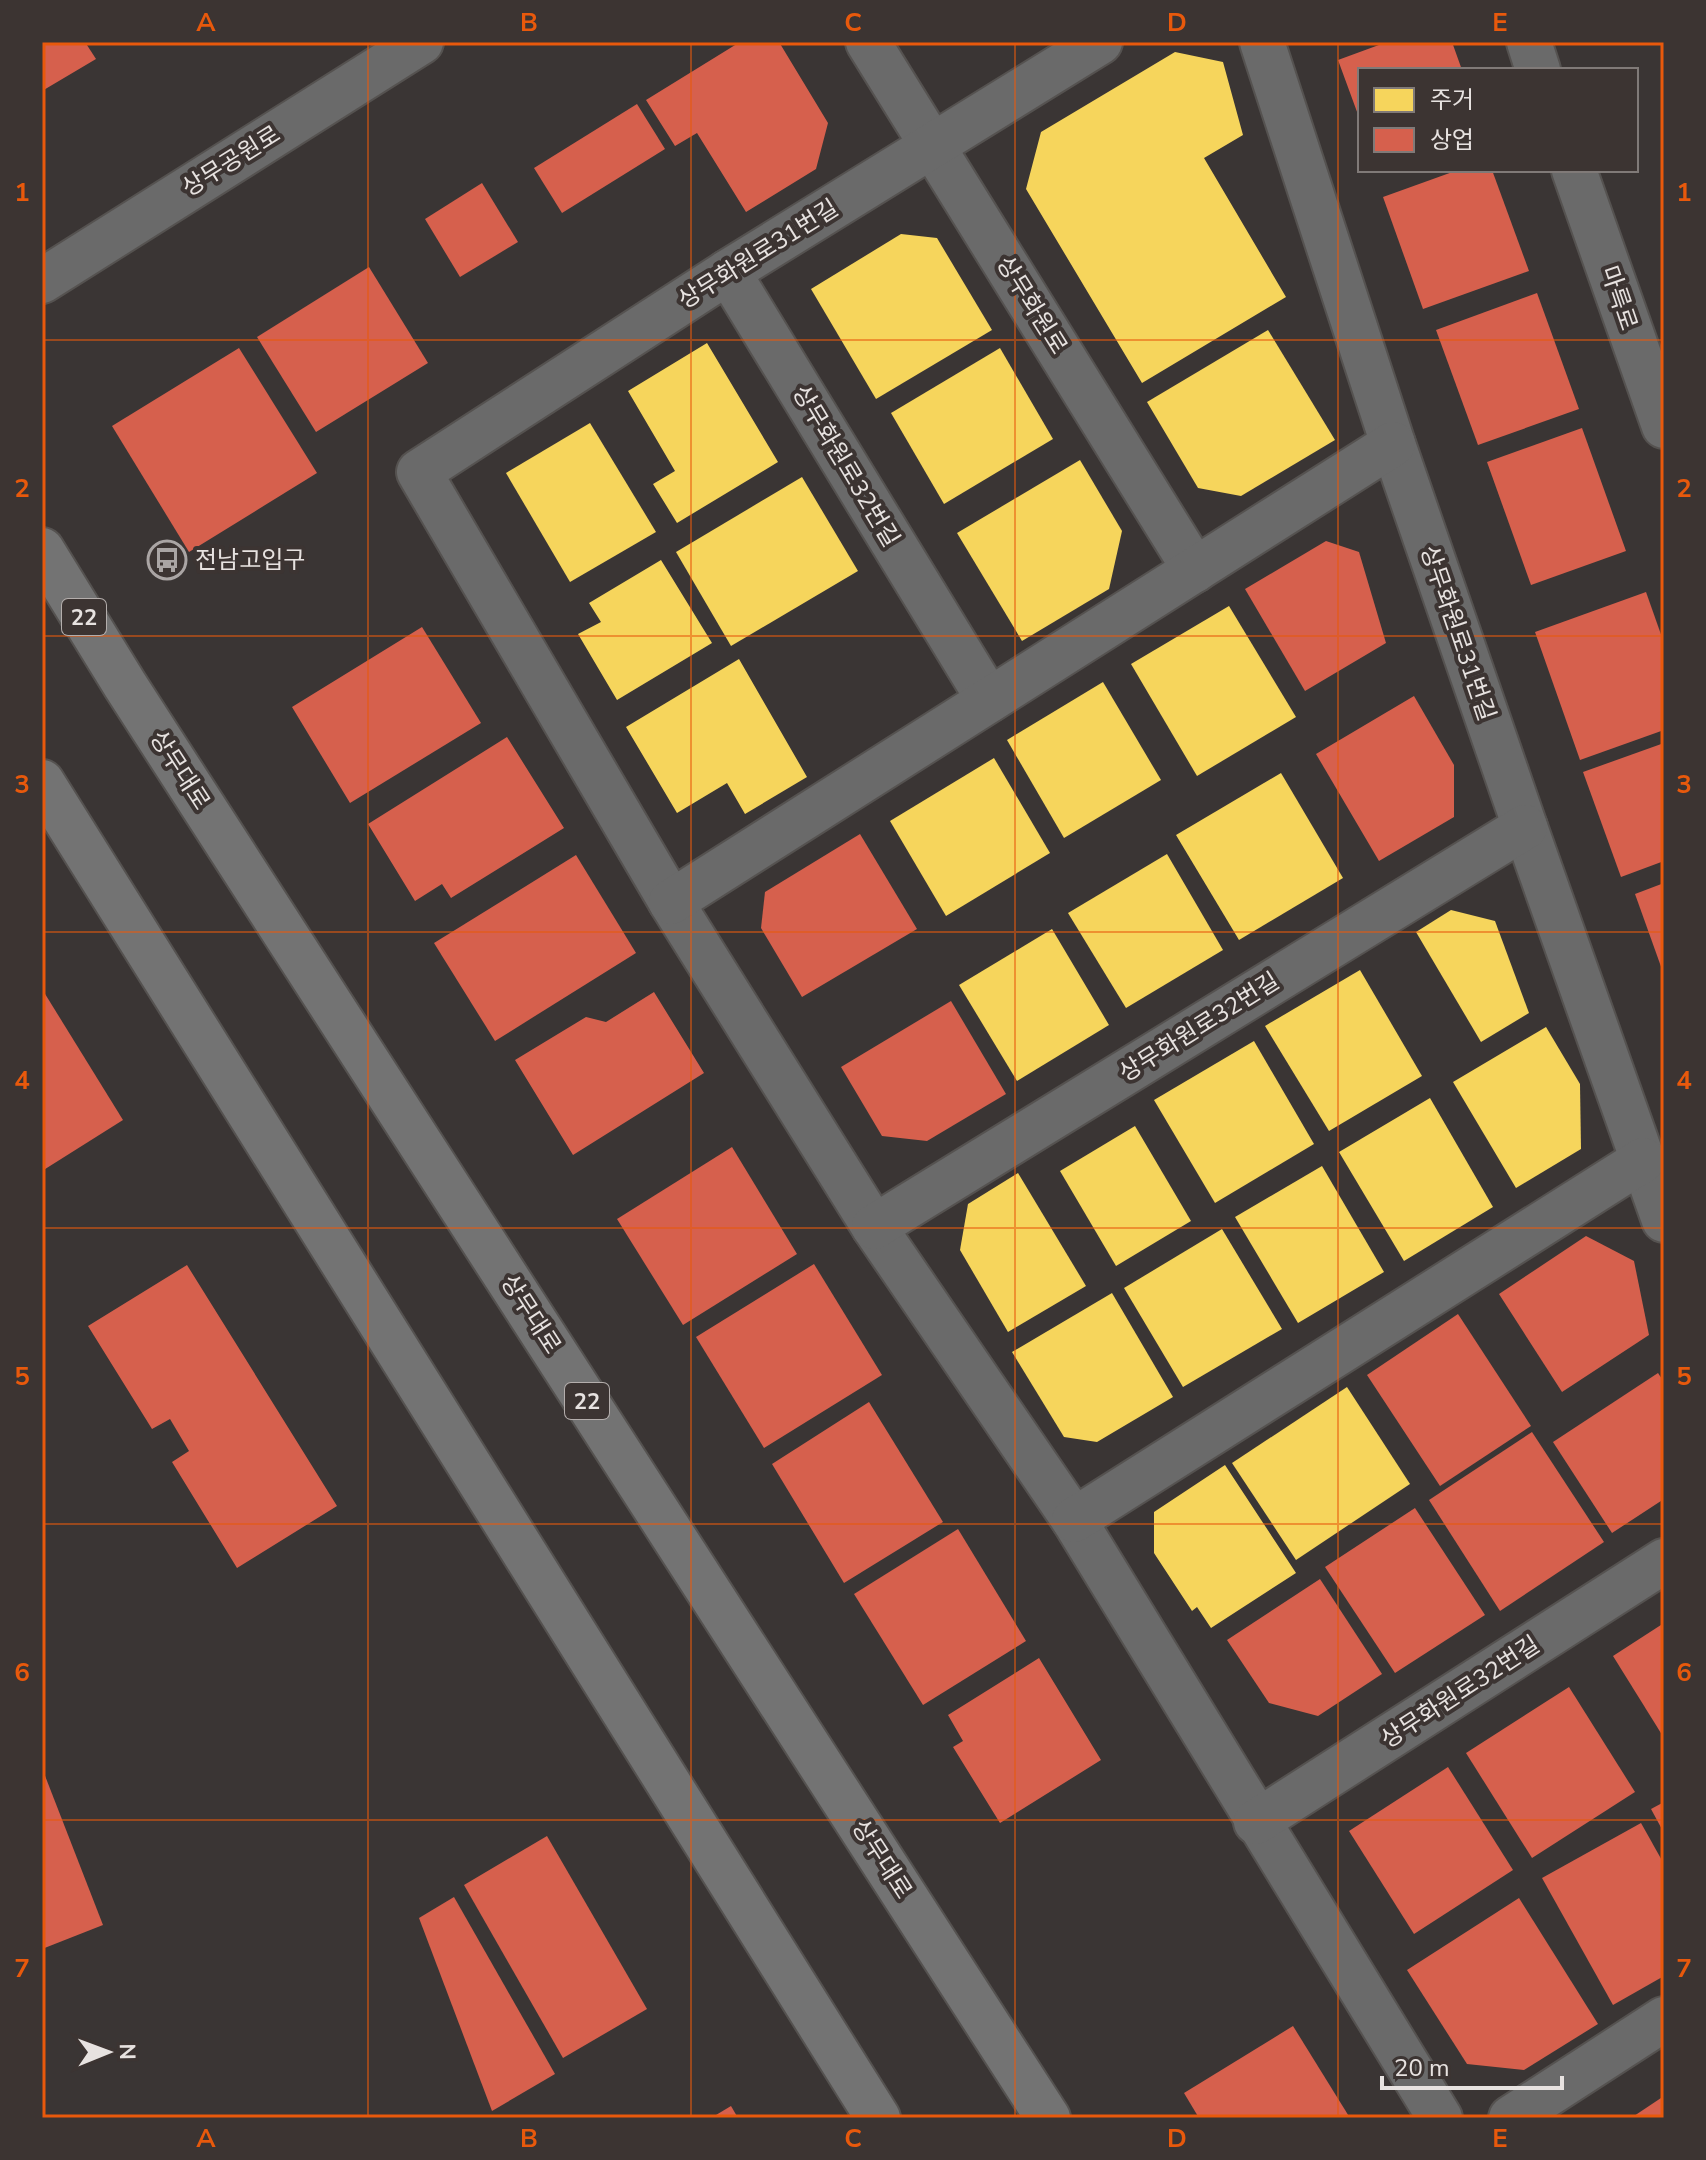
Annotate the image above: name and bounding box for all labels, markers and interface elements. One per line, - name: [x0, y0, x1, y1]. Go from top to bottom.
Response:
- text: A: [196, 5, 216, 40]
- text: B: [520, 5, 538, 40]
- text: C: [844, 5, 862, 40]
- text: D: [1167, 5, 1187, 40]
- text: E: [1492, 5, 1508, 40]
- legend: [1358, 68, 1638, 172]
- text: 주거: [1430, 84, 1474, 116]
- street label: 상무공원로: [176, 118, 286, 204]
- text: 상업: [1430, 124, 1474, 156]
- text: 1: [14, 175, 30, 210]
- text: 1: [1676, 175, 1692, 210]
- street label: 상무화원로31번길: [672, 192, 844, 316]
- street label: 상무화원로: [989, 250, 1075, 360]
- street label: 마륵로: [1593, 261, 1645, 335]
- street label: 상무화원로32번길: [785, 379, 907, 553]
- text: 2: [14, 471, 30, 506]
- text: 2: [1676, 471, 1692, 506]
- bus stop icon: 전남고입구: [146, 539, 188, 581]
- street label: 상무화원로31번길: [1413, 541, 1503, 725]
- place label: 전남고입구: [195, 544, 305, 576]
- road number: 22: [62, 599, 106, 635]
- street label: 상무대로: [143, 724, 217, 816]
- text: 3: [14, 767, 30, 802]
- text: 3: [1676, 767, 1692, 802]
- street label: 상무화원로32번길: [1113, 965, 1285, 1089]
- text: 4: [14, 1063, 30, 1098]
- text: 4: [1676, 1063, 1692, 1098]
- street label: 상무대로: [494, 1268, 568, 1360]
- text: 5: [14, 1359, 30, 1394]
- text: 5: [1676, 1359, 1692, 1394]
- road number: 22: [565, 1383, 609, 1419]
- street label: 상무화원로32번길: [1374, 1629, 1546, 1755]
- text: 6: [14, 1655, 30, 1690]
- text: 6: [1676, 1655, 1692, 1690]
- street label: 상무대로: [845, 1813, 919, 1905]
- text: 7: [14, 1951, 30, 1986]
- text: 7: [1676, 1951, 1692, 1986]
- north arrow: [68, 2012, 148, 2092]
- scale bar: [1382, 2040, 1562, 2090]
- text: N: [112, 2043, 142, 2060]
- text: 20 m: [1394, 2052, 1450, 2084]
- text: A: [196, 2121, 216, 2156]
- text: B: [520, 2121, 538, 2156]
- text: C: [844, 2121, 862, 2156]
- text: D: [1167, 2121, 1187, 2156]
- text: E: [1492, 2121, 1508, 2156]

